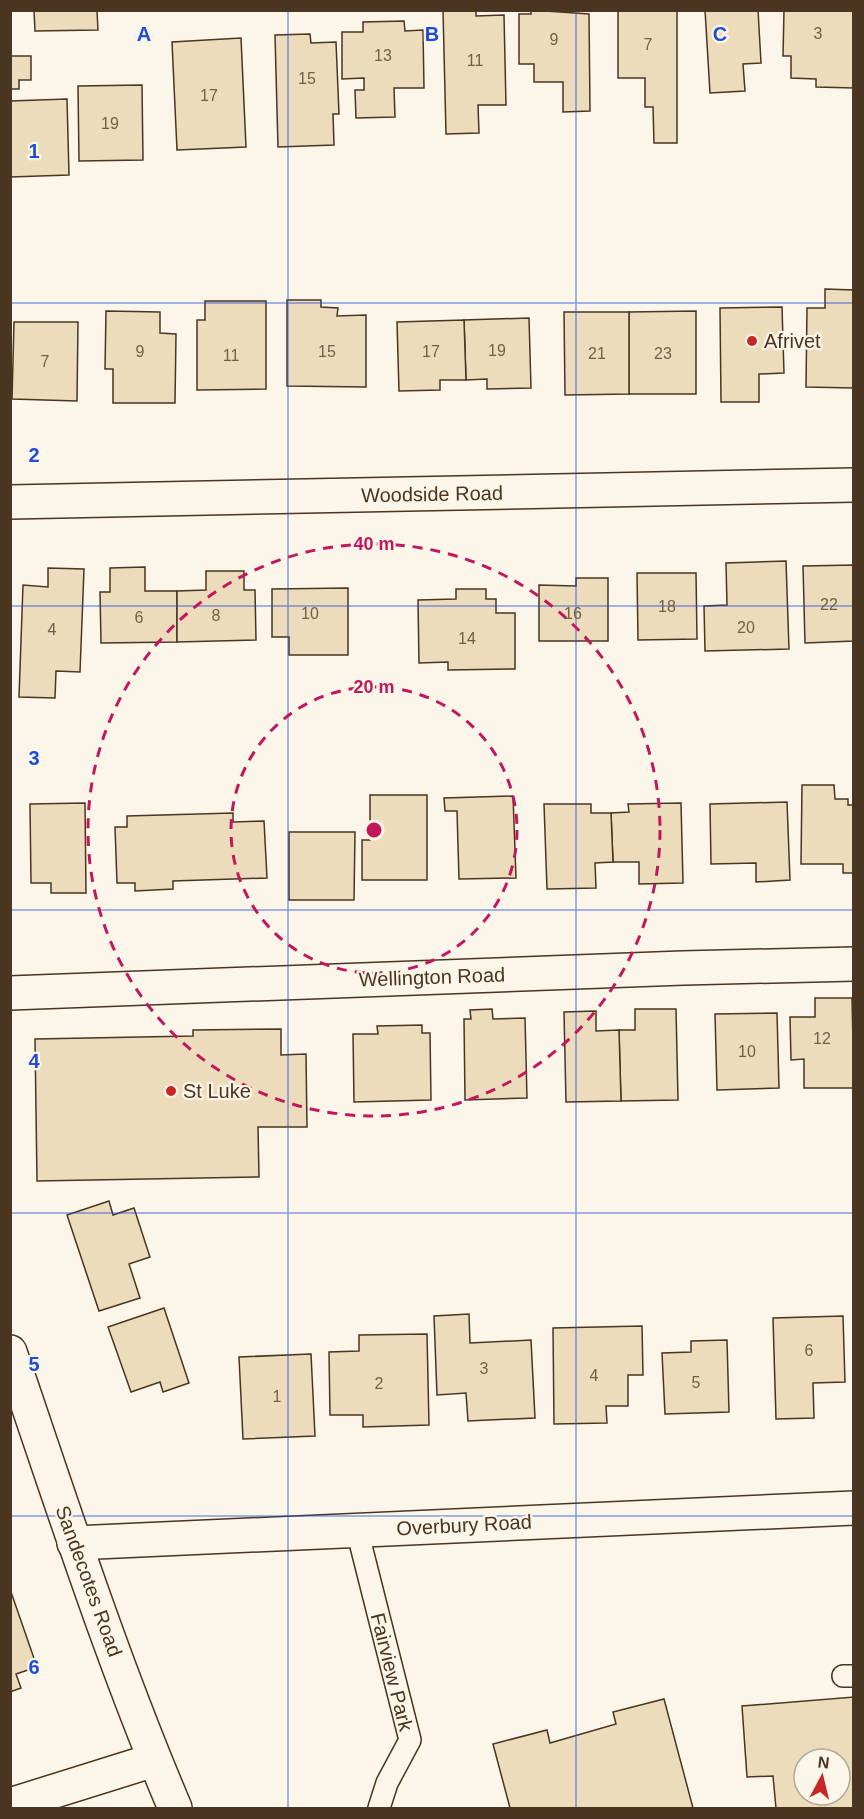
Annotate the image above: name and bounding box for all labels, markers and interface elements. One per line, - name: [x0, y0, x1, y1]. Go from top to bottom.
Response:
- text: A: [137, 23, 151, 45]
- text: B: [425, 23, 439, 45]
- text: C: [713, 23, 727, 45]
- house number: 3: [814, 25, 823, 42]
- house number: 9: [550, 31, 559, 48]
- house number: 7: [644, 36, 653, 53]
- house number: 13: [374, 47, 392, 64]
- house number: 11: [467, 52, 483, 69]
- house number: 15: [298, 70, 316, 87]
- house number: 17: [200, 87, 218, 104]
- house number: 19: [101, 115, 119, 132]
- text: 1: [28, 140, 40, 162]
- place label: Afrivet: [764, 330, 821, 352]
- marker: Afrivet: [745, 334, 759, 348]
- house number: 19: [488, 342, 506, 359]
- house number: 9: [136, 343, 145, 360]
- house number: 15: [318, 343, 336, 360]
- house number: 17: [422, 343, 440, 360]
- house number: 21: [588, 345, 606, 362]
- house number: 23: [654, 345, 672, 362]
- house number: 11: [223, 347, 239, 364]
- house number: 7: [41, 353, 50, 370]
- text: 2: [28, 444, 40, 466]
- street label: Woodside Road: [361, 482, 503, 506]
- text: 40 m: [353, 534, 395, 554]
- house number: 22: [820, 596, 838, 613]
- house number: 18: [658, 598, 676, 615]
- house number: 10: [301, 605, 319, 622]
- house number: 16: [564, 605, 582, 622]
- house number: 8: [212, 607, 221, 624]
- house number: 6: [135, 609, 144, 626]
- house number: 20: [737, 619, 755, 636]
- house number: 4: [48, 621, 57, 638]
- house number: 14: [458, 630, 476, 647]
- text: 20 m: [353, 677, 395, 697]
- text: 3: [28, 747, 40, 769]
- centre of rings: [364, 820, 384, 840]
- street label: Wellington Road: [358, 963, 506, 991]
- house number: 12: [813, 1030, 831, 1047]
- house number: 10: [738, 1043, 756, 1060]
- text: 4: [28, 1050, 40, 1072]
- place label: St Luke: [183, 1080, 251, 1102]
- marker: St Luke: [164, 1084, 178, 1098]
- house number: 6: [805, 1342, 814, 1359]
- text: 5: [28, 1353, 40, 1375]
- house number: 3: [480, 1360, 489, 1377]
- house number: 4: [590, 1367, 599, 1384]
- house number: 5: [692, 1374, 701, 1391]
- house number: 2: [375, 1375, 384, 1392]
- house number: 1: [273, 1388, 282, 1405]
- street label: Sandecotes Road: [51, 1503, 127, 1659]
- street label: Overbury Road: [396, 1510, 532, 1540]
- street label: Fairview Park: [367, 1611, 418, 1734]
- text: 6: [28, 1656, 40, 1678]
- north arrow: [792, 1747, 852, 1807]
- text: N: [817, 1753, 831, 1772]

